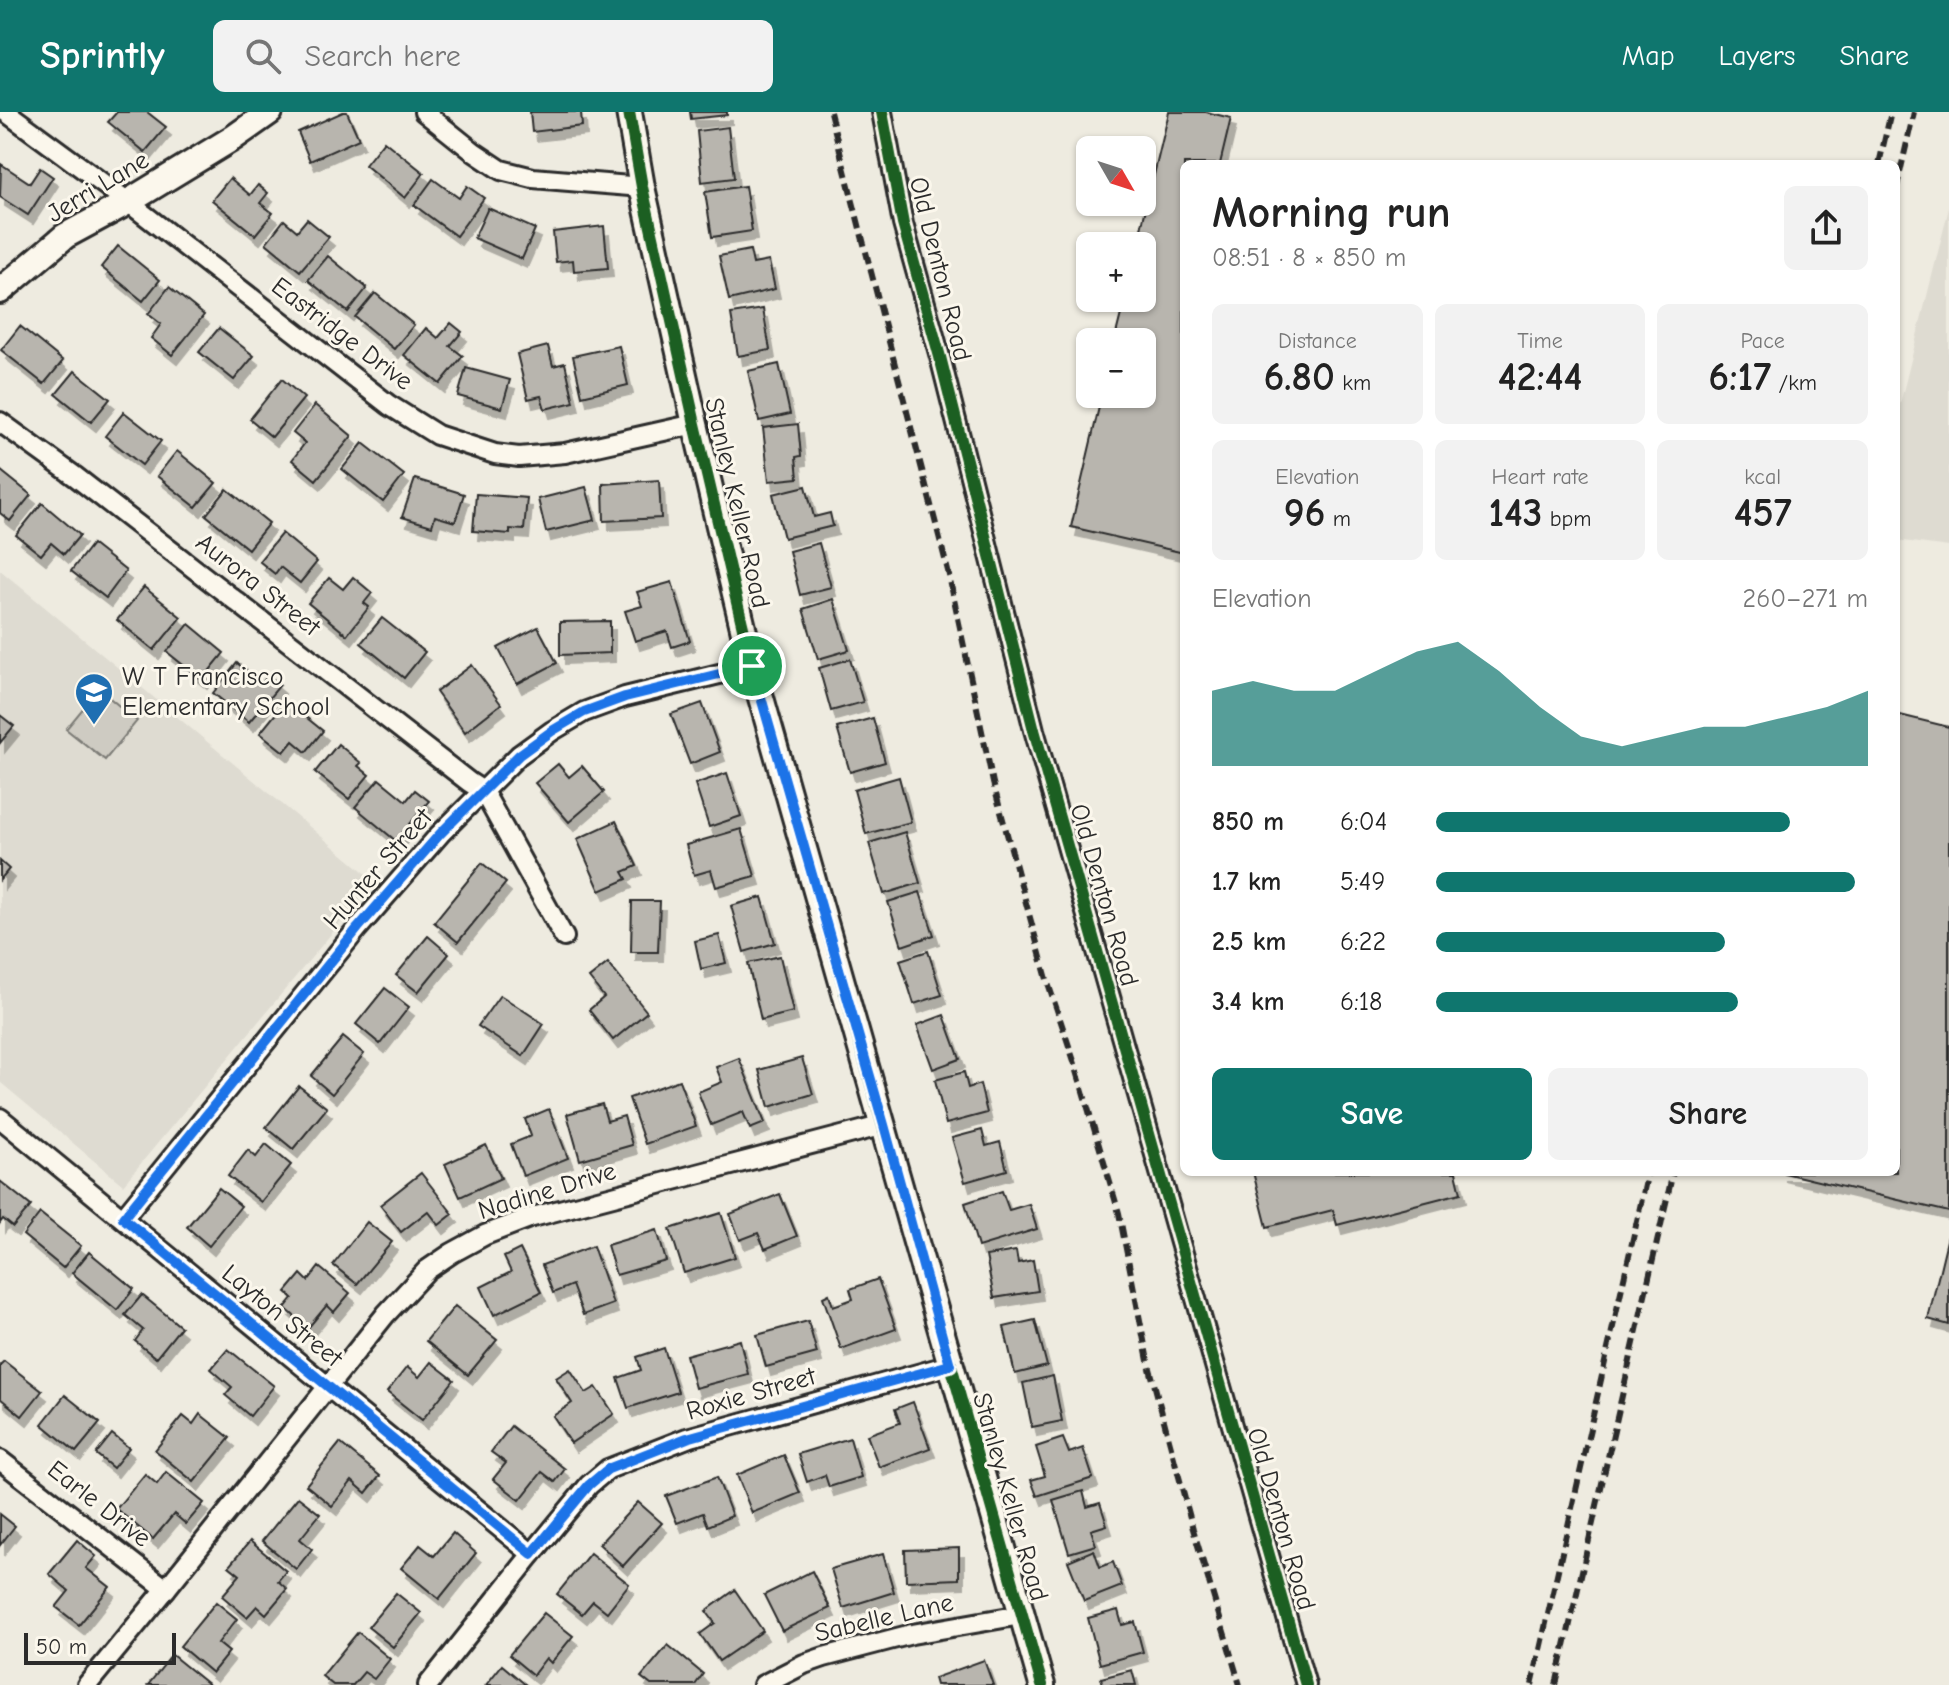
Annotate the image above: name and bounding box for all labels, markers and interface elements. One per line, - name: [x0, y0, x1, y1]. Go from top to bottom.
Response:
- search box: [213, 20, 773, 92]
- text: Sprintly: [40, 34, 165, 78]
- icon: search: [241, 34, 285, 78]
- text: Search here: [305, 39, 461, 74]
- text: Map: [1622, 40, 1675, 72]
- text: Layers: [1719, 40, 1795, 72]
- text: Share: [1839, 40, 1909, 72]
- north arrow: [1076, 136, 1156, 216]
- map controls: [1076, 136, 1156, 408]
- street label: Jerri Lane: [42, 145, 154, 229]
- street label: Old Denton Road: [903, 174, 977, 364]
- button: share: [1784, 186, 1868, 270]
- text: Morning run: [1212, 187, 1451, 238]
- button: +: [1076, 232, 1156, 312]
- text: 08:51 · 8 × 850 m: [1212, 243, 1406, 273]
- street label: Eastridge Drive: [266, 271, 418, 397]
- button: −: [1076, 328, 1156, 408]
- text: Distance: [1278, 328, 1357, 354]
- text: Time: [1517, 328, 1563, 354]
- text: Pace: [1740, 328, 1785, 354]
- text: 6.80: [1263, 354, 1335, 400]
- text: 42:44: [1498, 354, 1582, 400]
- text: 6:17: [1708, 354, 1771, 400]
- text: km: [1335, 370, 1371, 396]
- text: /km: [1771, 370, 1817, 396]
- street label: Stanley Keller Road: [698, 395, 776, 611]
- text: Elevation: [1275, 464, 1359, 490]
- text: Heart rate: [1491, 464, 1588, 490]
- text: kcal: [1744, 464, 1781, 490]
- text: 96: [1284, 490, 1325, 536]
- text: 143: [1489, 490, 1542, 536]
- text: 457: [1734, 490, 1792, 536]
- text: m: [1325, 506, 1351, 532]
- text: bpm: [1542, 506, 1591, 532]
- street label: Aurora Street: [190, 527, 327, 644]
- text: Elevation: [1212, 584, 1312, 614]
- text: 260–271 m: [1743, 584, 1868, 614]
- pin: [718, 632, 786, 700]
- icon: arrive: [730, 644, 774, 688]
- place label: W T Francisco Elementary School: [122, 662, 330, 722]
- school or university icon: W T Francisco Elementary School: [73, 671, 115, 726]
- street label: Old Denton Road: [1064, 800, 1144, 990]
- street label: Hunter Street: [317, 801, 440, 936]
- text: 850 m: [1212, 807, 1284, 837]
- text: 6:04: [1340, 807, 1387, 837]
- text: 1.7 km: [1212, 867, 1281, 897]
- text: 5:49: [1340, 867, 1385, 897]
- text: 2.5 km: [1212, 927, 1286, 957]
- text: 6:22: [1340, 927, 1386, 957]
- text: 3.4 km: [1212, 987, 1284, 1017]
- text: 6:18: [1340, 987, 1382, 1017]
- button: Save: [1212, 1068, 1532, 1160]
- button: Share: [1548, 1068, 1868, 1160]
- street label: Nadine Drive: [475, 1156, 619, 1226]
- street label: Layton Street: [216, 1258, 349, 1375]
- street label: Roxie Street: [683, 1361, 821, 1427]
- street label: Stanley Keller Road: [966, 1390, 1054, 1604]
- street label: Old Denton Road: [1241, 1424, 1321, 1614]
- street label: Earle Drive: [41, 1454, 157, 1554]
- street label: Sabelle Lane: [812, 1588, 956, 1648]
- scale bar: [24, 1629, 176, 1665]
- text: 50 m: [36, 1634, 87, 1660]

